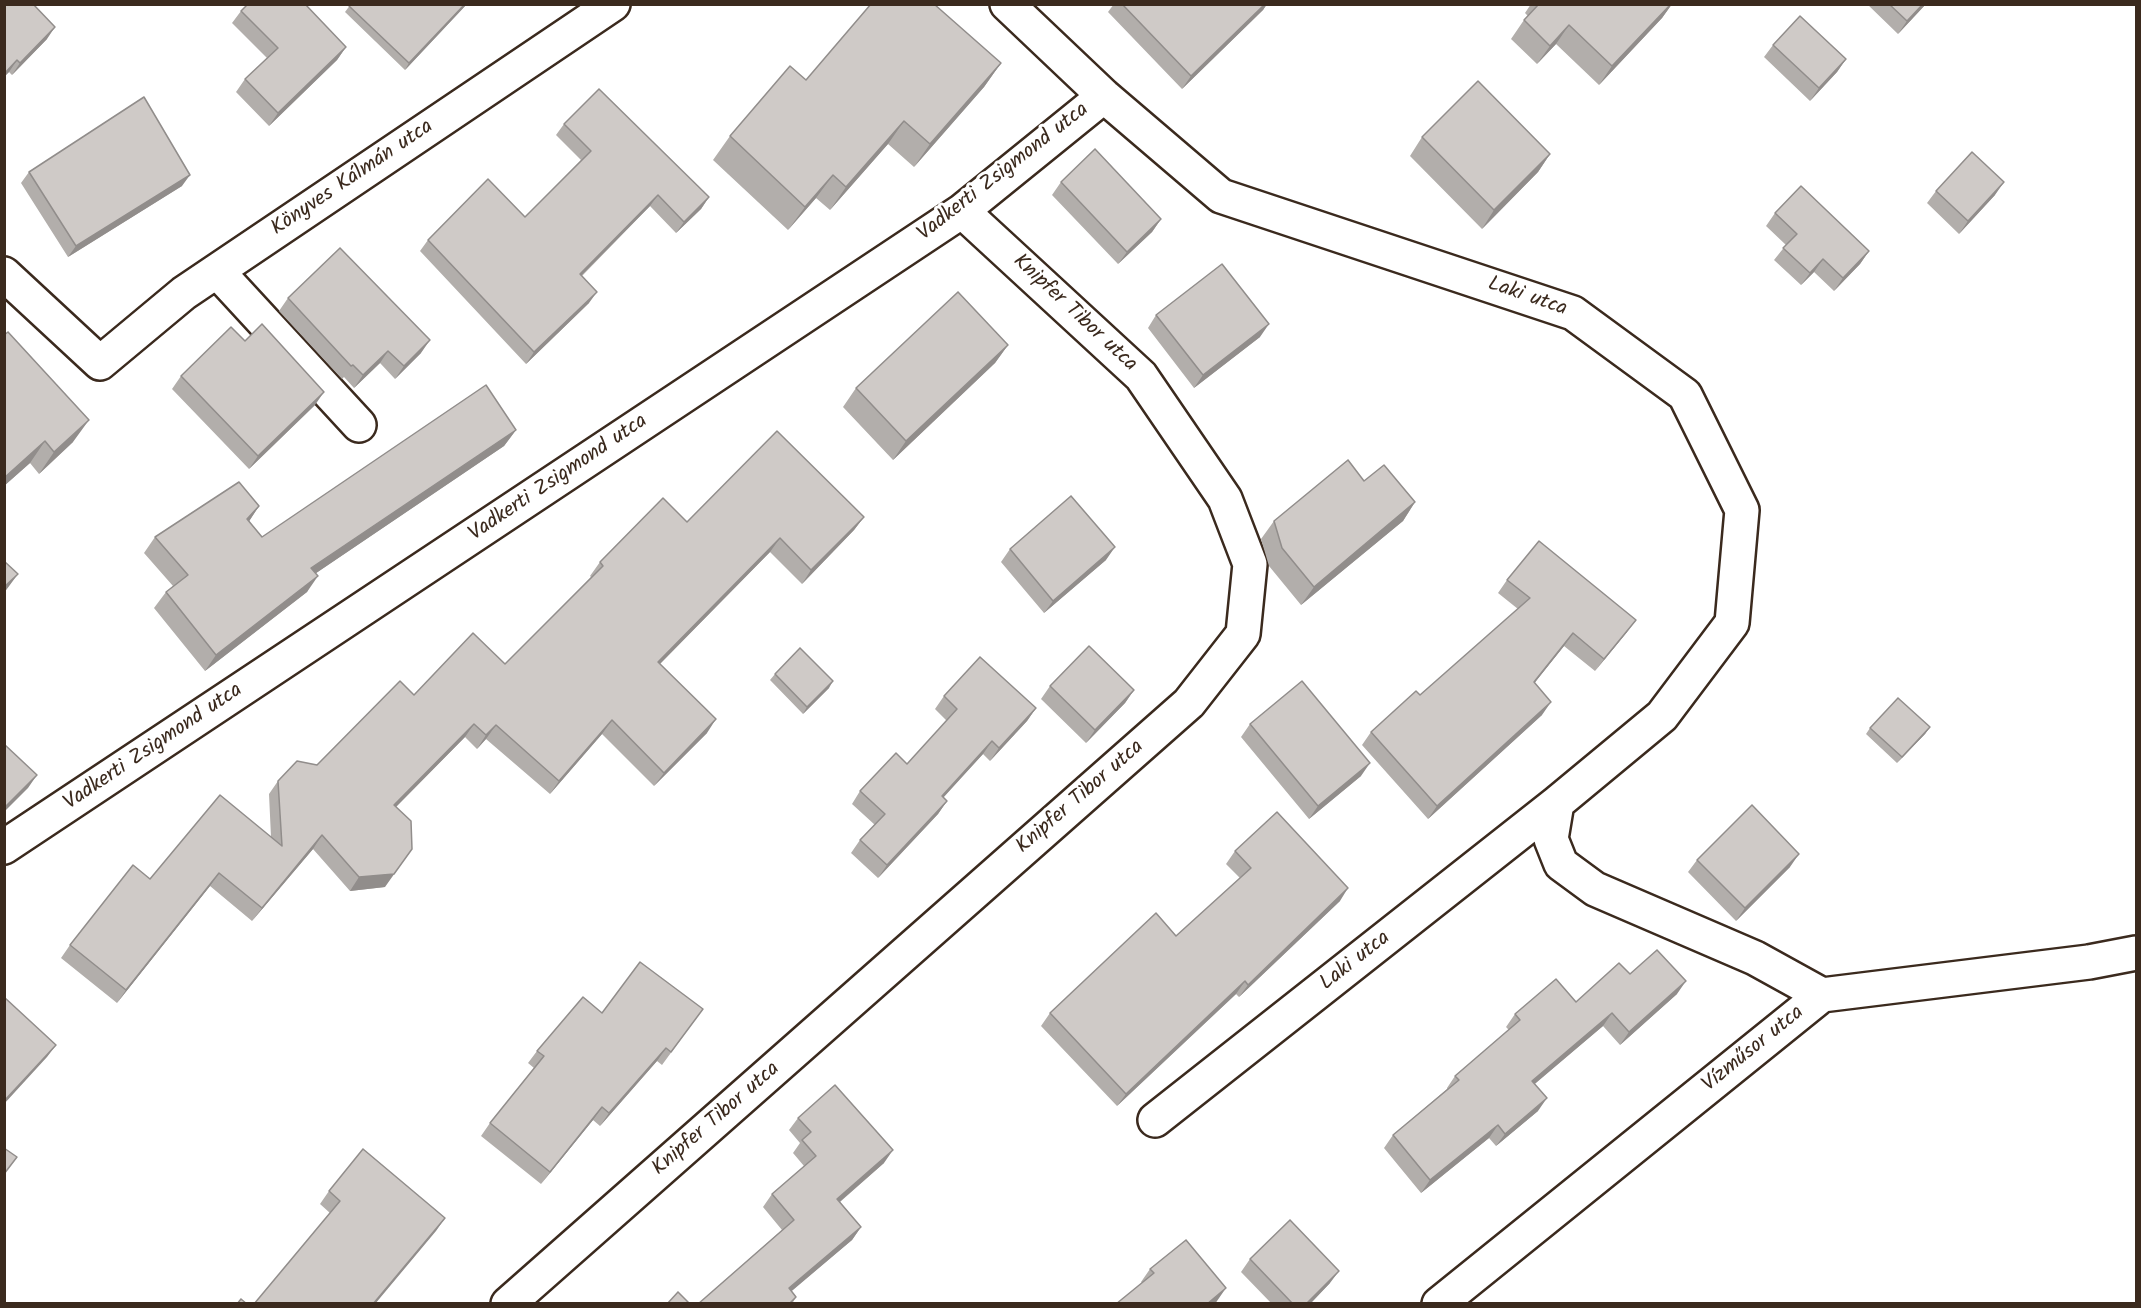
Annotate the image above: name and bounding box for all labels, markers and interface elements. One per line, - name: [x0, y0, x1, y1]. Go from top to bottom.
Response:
- street label: Vadkerti Zsigmond utca: [914, 98, 1094, 248]
- street label: Könyves Kálmán utca: [267, 115, 439, 243]
- street label: Knipfer Tibor utca: [1007, 250, 1141, 378]
- street label: Laki utca: [1484, 273, 1570, 323]
- street label: Vadkerti Zsigmond utca: [465, 410, 653, 548]
- street label: Vadkerti Zsigmond utca: [60, 679, 248, 817]
- street label: Knipfer Tibor utca: [1012, 736, 1150, 860]
- street label: Laki utca: [1316, 927, 1396, 997]
- street label: Vízműsor utca: [1698, 1001, 1810, 1099]
- street label: Knipfer Tibor utca: [648, 1058, 786, 1182]

